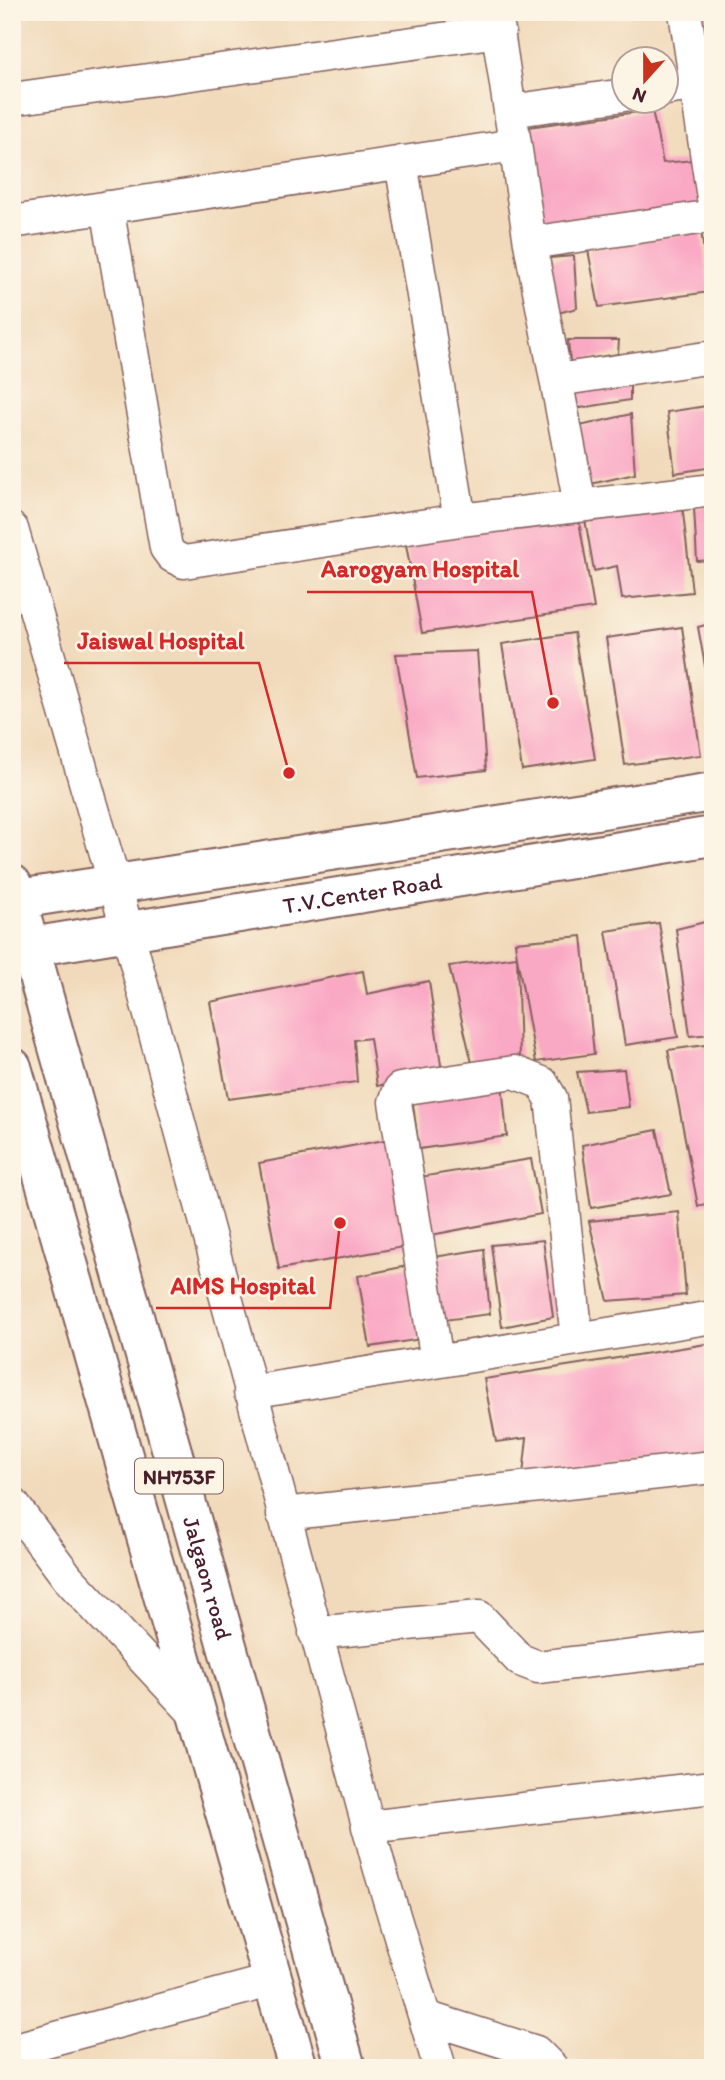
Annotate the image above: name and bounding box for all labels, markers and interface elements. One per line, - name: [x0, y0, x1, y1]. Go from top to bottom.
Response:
- north arrow: [610, 46, 680, 116]
- text: N: [629, 82, 649, 108]
- callout: Aarogyam Hospital: [307, 547, 532, 592]
- text: Aarogyam Hospital: [320, 554, 519, 584]
- callout: Jaiswal Hospital: [64, 618, 259, 663]
- text: Jaiswal Hospital: [76, 626, 245, 656]
- street label: T.V.Center Road: [281, 866, 444, 920]
- callout: AIMS Hospital: [156, 1263, 330, 1308]
- text: AIMS Hospital: [169, 1271, 316, 1301]
- road number: NH753F: [135, 1458, 223, 1494]
- street label: Jalgaon road: [177, 1513, 238, 1643]

